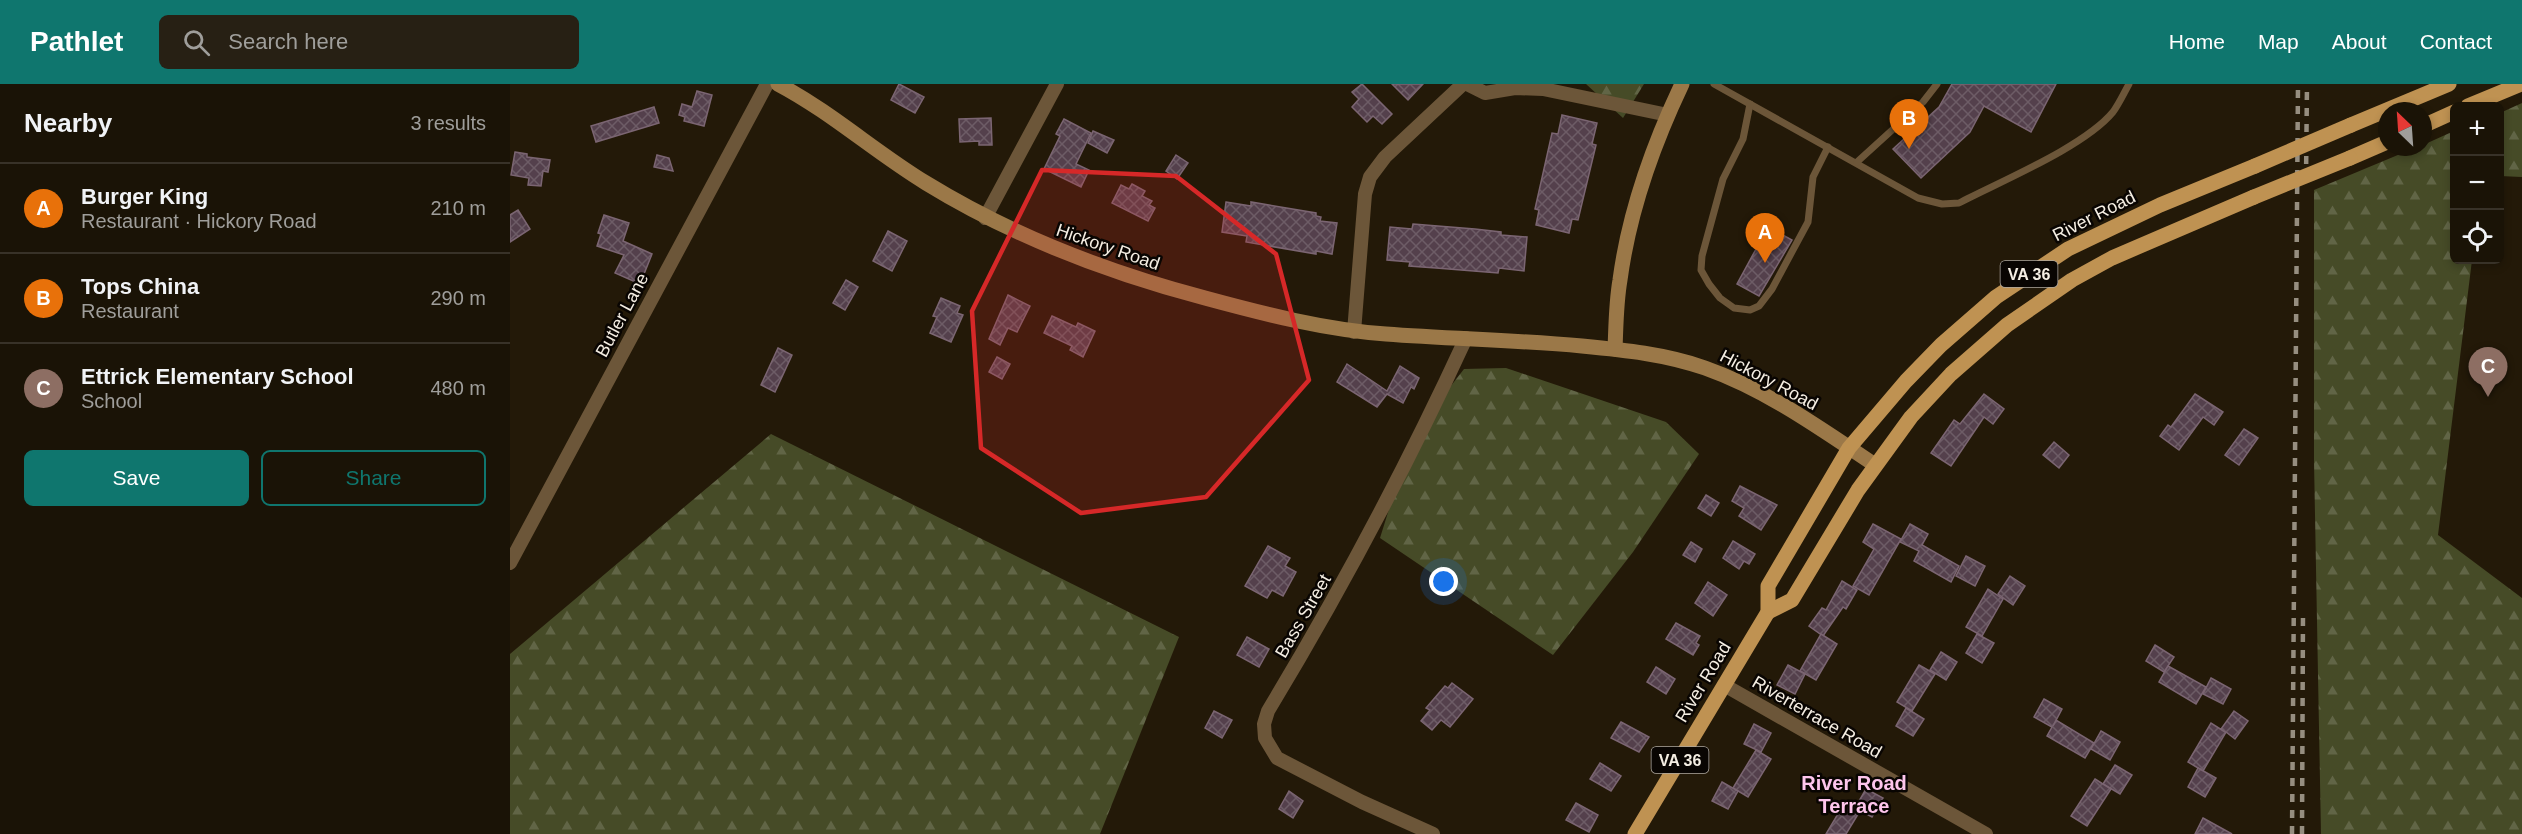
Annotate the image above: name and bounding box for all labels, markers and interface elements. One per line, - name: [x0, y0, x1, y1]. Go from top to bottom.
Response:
- search box: [159, 15, 579, 69]
- text: Pathlet: [30, 26, 123, 57]
- icon: search: [180, 26, 213, 59]
- text: Search here: [228, 29, 348, 54]
- text: Home: [2169, 30, 2225, 53]
- text: Map: [2258, 30, 2299, 53]
- text: About: [2332, 30, 2387, 53]
- text: Contact: [2420, 30, 2492, 53]
- pin: B: [1890, 100, 1928, 149]
- north arrow: [2378, 102, 2432, 156]
- map controls: [2450, 102, 2504, 264]
- button: +: [2450, 102, 2504, 156]
- text: Nearby: [24, 108, 112, 138]
- text: 3 results: [410, 112, 486, 134]
- button: −: [2450, 156, 2504, 210]
- text: Burger King: [81, 184, 208, 209]
- street label: River Road: [2049, 187, 2139, 245]
- text: A: [36, 197, 51, 219]
- text: 210 m: [430, 197, 486, 219]
- text: Restaurant · Hickory Road: [81, 210, 317, 232]
- button: locate: [2450, 210, 2504, 264]
- pin: A: [1746, 214, 1784, 263]
- street label: Hickory Road: [1054, 220, 1162, 274]
- road number: VA 36: [2000, 261, 2057, 287]
- street label: Butler Lane: [592, 270, 652, 360]
- text: Tops China: [81, 274, 199, 299]
- text: B: [36, 287, 51, 309]
- text: 290 m: [430, 287, 486, 309]
- text: Restaurant: [81, 300, 179, 322]
- street label: Hickory Road: [1717, 346, 1821, 414]
- pin: C: [2468, 348, 2508, 397]
- text: Ettrick Elementary School: [81, 364, 354, 389]
- text: C: [36, 377, 51, 399]
- text: 480 m: [430, 377, 486, 399]
- text: School: [81, 390, 142, 412]
- button: Save: [24, 450, 249, 506]
- button: Share: [261, 450, 486, 506]
- your location: [1429, 567, 1458, 596]
- street label: Bass Street: [1271, 571, 1335, 661]
- street label: River Road: [1671, 638, 1735, 726]
- street label: Riverterrace Road: [1749, 672, 1885, 762]
- road number: VA 36: [1652, 747, 1708, 773]
- district label: River Road Terrace: [1801, 772, 1907, 817]

